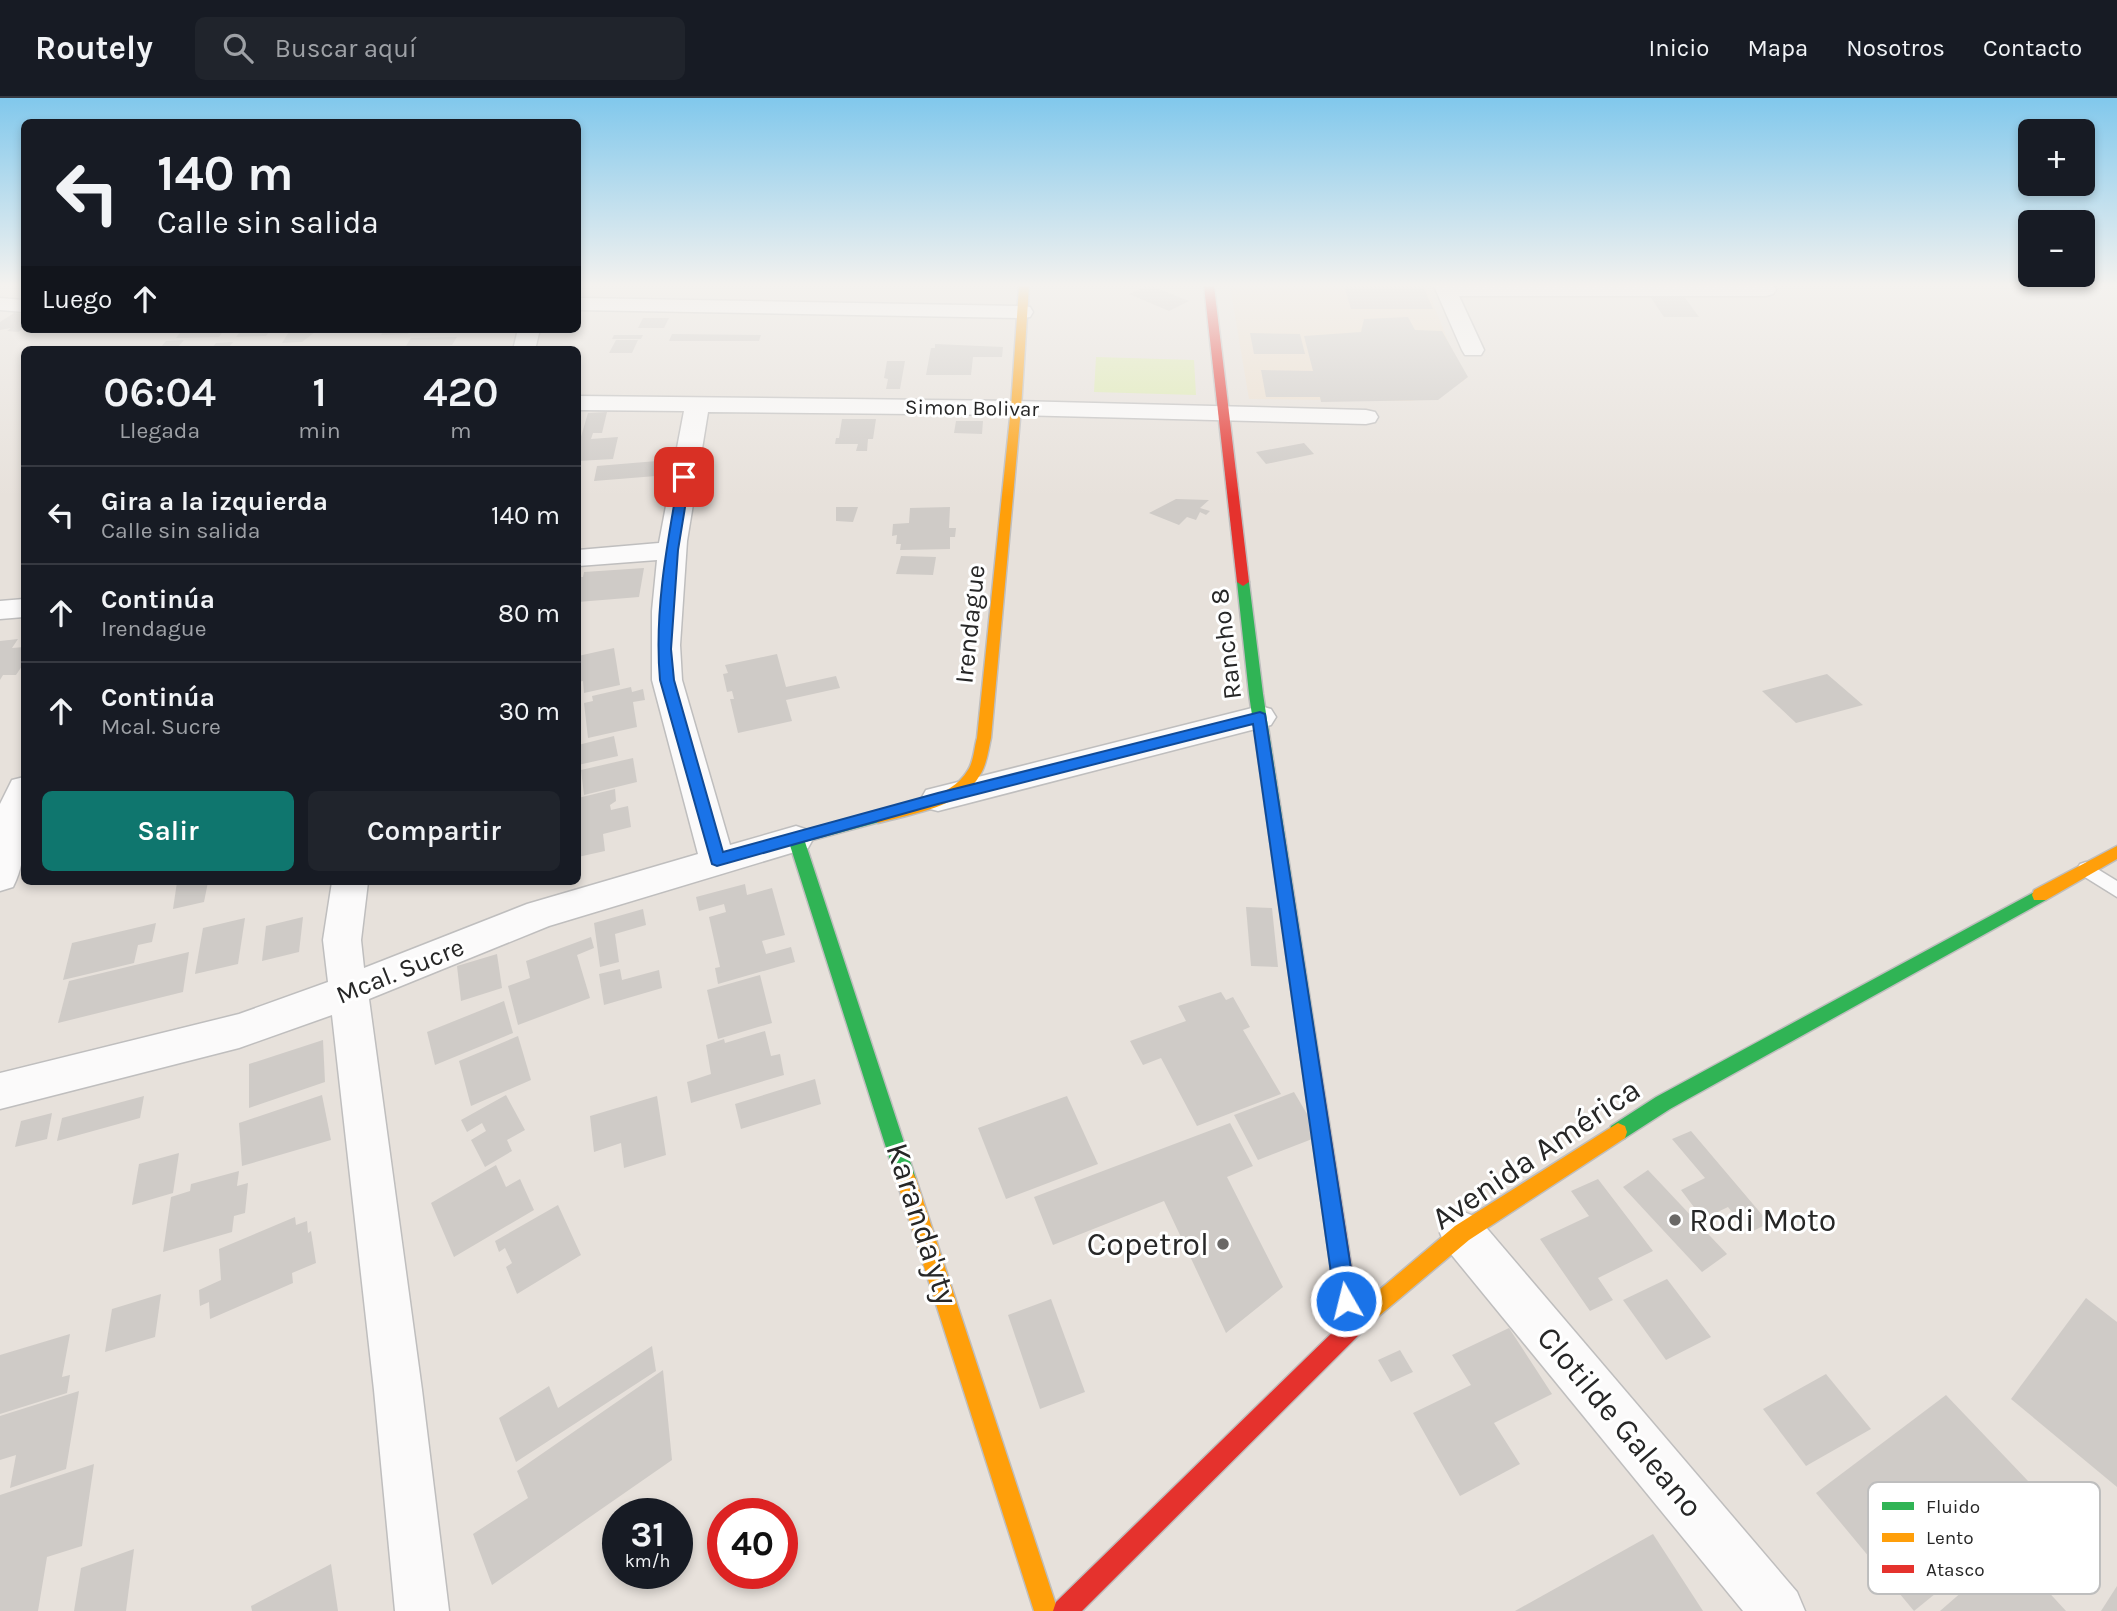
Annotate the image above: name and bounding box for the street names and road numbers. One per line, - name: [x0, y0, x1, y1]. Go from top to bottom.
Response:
- street label: Simon Bolivar: [905, 395, 1040, 421]
- street label: Irendague: [948, 563, 992, 685]
- street label: Rancho 8: [1204, 587, 1248, 701]
- street label: Mcal. Sucre: [331, 931, 469, 1011]
- street label: Avenida América: [1425, 1071, 1647, 1237]
- street label: Karanda'yty: [878, 1138, 966, 1310]
- street label: Clotilde Galeano: [1529, 1319, 1711, 1525]

